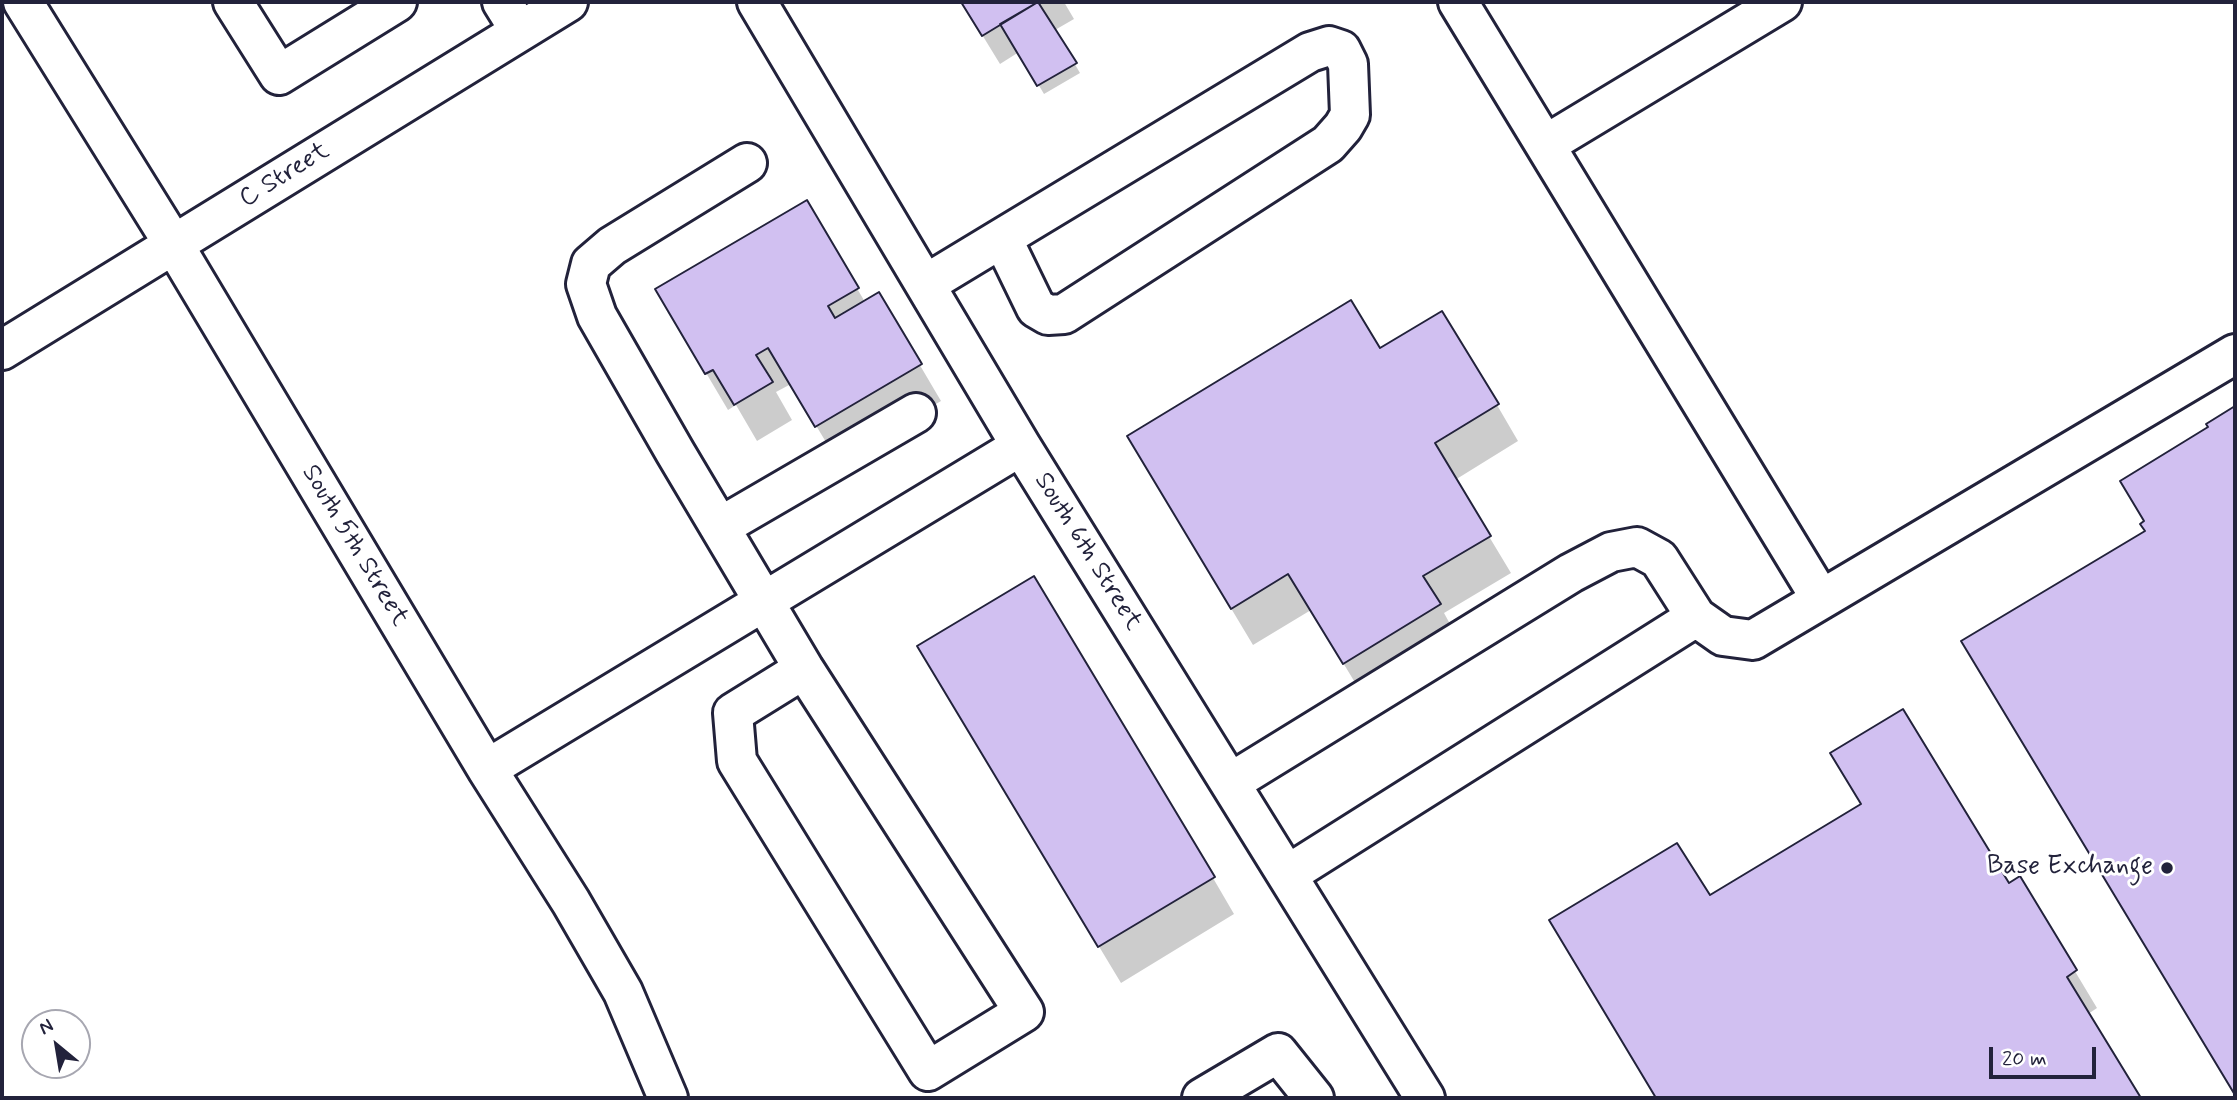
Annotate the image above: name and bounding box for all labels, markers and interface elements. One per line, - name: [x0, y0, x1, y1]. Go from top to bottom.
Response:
- street label: C Street: [234, 136, 336, 216]
- street label: South 5th Street: [294, 460, 414, 632]
- street label: South 6th Street: [1026, 467, 1148, 637]
- place label: Base Exchange: [1987, 852, 2153, 884]
- marker: Base Exchange: [2159, 860, 2175, 876]
- north arrow: [21, 1009, 91, 1079]
- text: N: [35, 1013, 58, 1041]
- scale bar: [1992, 1034, 2099, 1078]
- text: 20 m: [2002, 1045, 2047, 1073]

